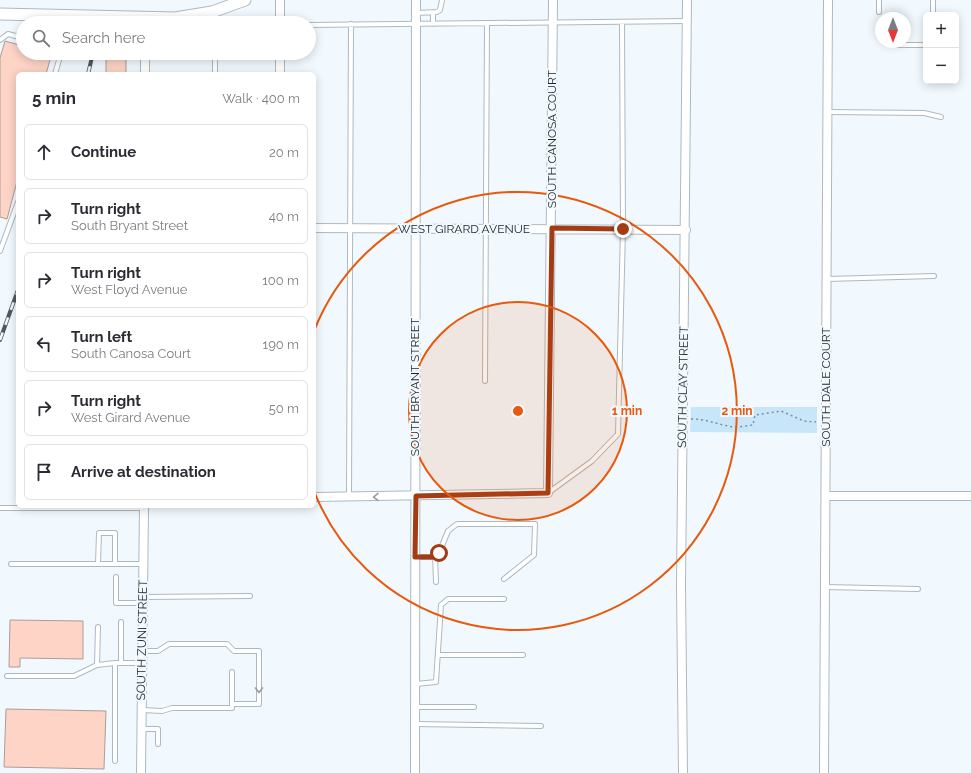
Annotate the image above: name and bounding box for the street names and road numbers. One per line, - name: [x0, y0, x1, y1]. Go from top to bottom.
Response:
- street label: SOUTH CANOSA COURT: [545, 69, 559, 208]
- street label: WEST GIRARD AVENUE: [398, 222, 530, 236]
- street label: SOUTH BRYANT STREET: [408, 317, 422, 456]
- street label: SOUTH CLAY STREET: [675, 325, 691, 448]
- street label: SOUTH DALE COURT: [819, 327, 833, 447]
- street label: SOUTH ZUNI STREET: [134, 579, 150, 701]

